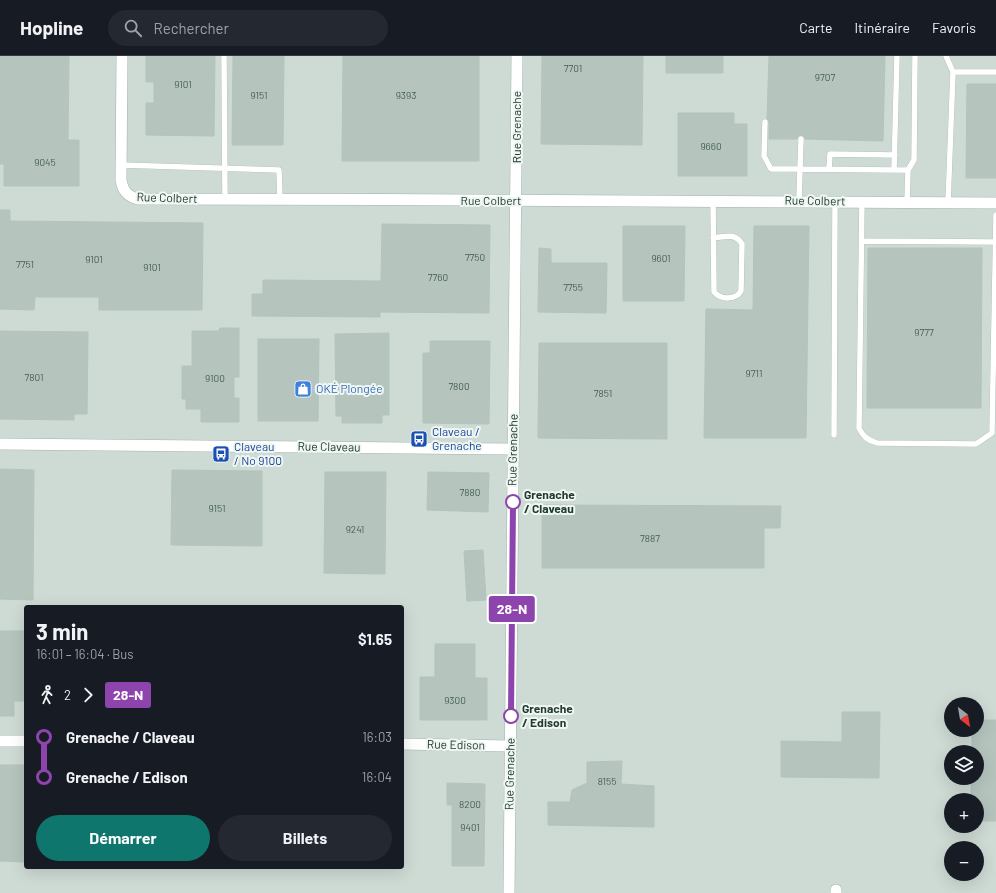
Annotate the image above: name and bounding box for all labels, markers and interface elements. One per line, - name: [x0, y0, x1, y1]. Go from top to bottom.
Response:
- search box: [108, 10, 388, 46]
- text: Hopline: [20, 16, 84, 39]
- icon: search: [122, 17, 144, 39]
- text: Rechercher: [154, 19, 229, 37]
- text: Carte: [799, 19, 832, 36]
- text: Itinéraire: [854, 19, 910, 36]
- text: Favoris: [932, 19, 976, 36]
- house number: 7701: [564, 62, 582, 74]
- house number: 9707: [815, 71, 835, 83]
- house number: 9101: [174, 78, 192, 90]
- house number: 9151: [251, 89, 267, 101]
- house number: 9393: [396, 89, 416, 101]
- street label: Rue Grenache: [509, 91, 523, 163]
- house number: 9660: [700, 140, 722, 152]
- house number: 9045: [34, 156, 56, 168]
- street label: Rue Colbert: [136, 189, 198, 205]
- street label: Rue Colbert: [784, 192, 846, 208]
- street label: Rue Colbert: [461, 193, 521, 207]
- house number: 7750: [465, 251, 485, 263]
- house number: 9601: [651, 252, 671, 264]
- house number: 9101: [85, 253, 103, 265]
- house number: 7751: [16, 258, 34, 270]
- house number: 9101: [143, 261, 161, 273]
- house number: 7760: [428, 271, 448, 283]
- house number: 7755: [563, 281, 583, 293]
- house number: 9777: [914, 326, 934, 338]
- house number: 9711: [746, 367, 763, 379]
- house number: 7801: [25, 371, 43, 383]
- house number: 9100: [205, 372, 225, 384]
- shop icon: OKÉ Plongée: [293, 379, 313, 399]
- house number: 7800: [448, 380, 470, 392]
- place label: OKÉ Plongée: [316, 381, 383, 395]
- house number: 7851: [594, 387, 612, 399]
- street label: Rue Grenache: [504, 414, 520, 486]
- place label: Claveau / Grenache: [432, 424, 482, 452]
- bus stop icon: Claveau / Grenache: [409, 429, 429, 449]
- street label: Rue Claveau: [297, 438, 361, 454]
- place label: Claveau / No 9100: [234, 439, 282, 467]
- bus stop icon: Claveau / No 9100: [211, 444, 231, 464]
- house number: 7880: [460, 486, 480, 498]
- place label: Grenache / Claveau: [524, 487, 575, 515]
- marker: Grenache / Claveau: [505, 494, 521, 510]
- house number: 9151: [209, 502, 225, 514]
- house number: 9241: [346, 523, 364, 535]
- house number: 7887: [640, 532, 660, 544]
- line badge: 28-N: [484, 596, 540, 622]
- text: 28-N: [497, 600, 527, 617]
- text: 3 min: [36, 618, 88, 644]
- text: $1.65: [358, 630, 392, 648]
- text: 16:01 – 16:04 · Bus: [36, 646, 134, 662]
- icon: walk: [36, 684, 58, 706]
- icon: forward: [77, 684, 99, 706]
- text: 28-N: [113, 686, 143, 703]
- text: 2: [64, 687, 71, 703]
- house number: 9300: [444, 694, 466, 706]
- north arrow: [944, 697, 984, 737]
- map controls: [944, 697, 984, 881]
- place label: Grenache / Edison: [522, 701, 573, 729]
- marker: Grenache / Edison: [503, 708, 519, 724]
- text: Grenache / Claveau: [66, 728, 195, 746]
- text: 16:03: [362, 729, 392, 745]
- street label: Rue Edison: [427, 736, 485, 752]
- street label: Rue Grenache: [501, 738, 517, 810]
- button: layers: [944, 745, 984, 785]
- text: Grenache / Edison: [66, 768, 188, 786]
- text: 16:04: [362, 769, 392, 785]
- house number: 8155: [598, 775, 616, 787]
- button: +: [944, 793, 984, 833]
- house number: 8200: [459, 798, 481, 810]
- button: Démarrer: [36, 815, 210, 861]
- button: Billets: [218, 815, 392, 861]
- house number: 9401: [460, 821, 480, 833]
- button: −: [944, 841, 984, 881]

